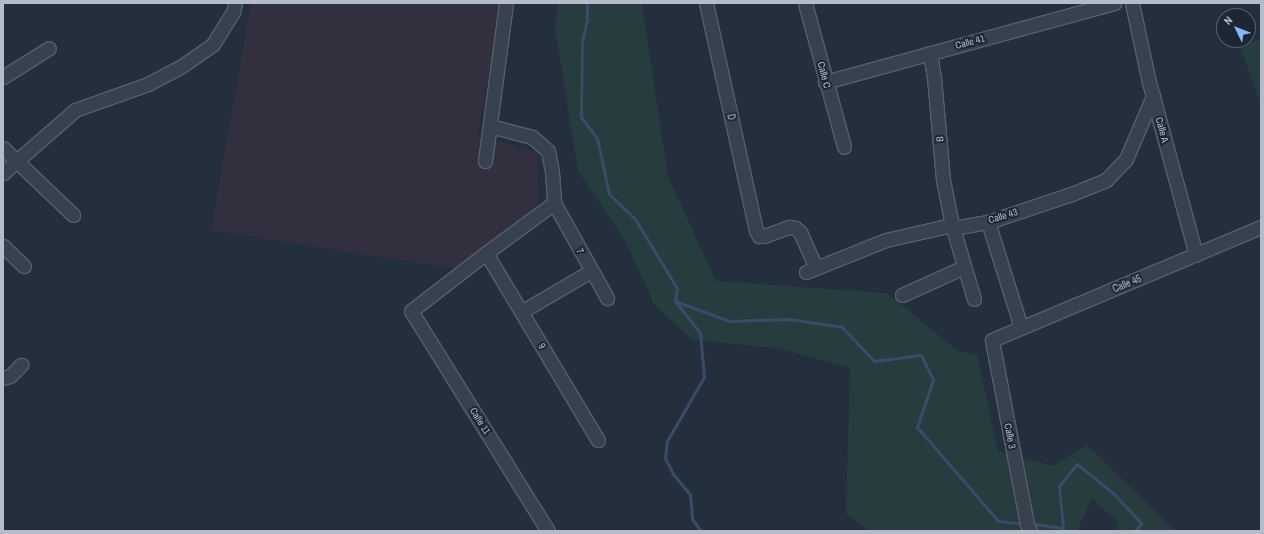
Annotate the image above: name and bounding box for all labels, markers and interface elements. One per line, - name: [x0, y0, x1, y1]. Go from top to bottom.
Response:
- north arrow: [1216, 8, 1256, 48]
- text: N: [1221, 13, 1235, 28]
- street label: Calle 41: [954, 32, 986, 52]
- street label: Calle C: [815, 60, 833, 90]
- street label: D: [725, 113, 737, 121]
- street label: Calle A: [1153, 116, 1171, 144]
- street label: B: [934, 136, 946, 142]
- street label: Calle 43: [987, 206, 1019, 226]
- street label: 7: [574, 246, 586, 256]
- street label: Calle 45: [1111, 273, 1143, 295]
- street label: 9: [536, 341, 548, 351]
- street label: Calle 11: [467, 405, 493, 437]
- street label: Calle 3: [1002, 422, 1018, 450]

